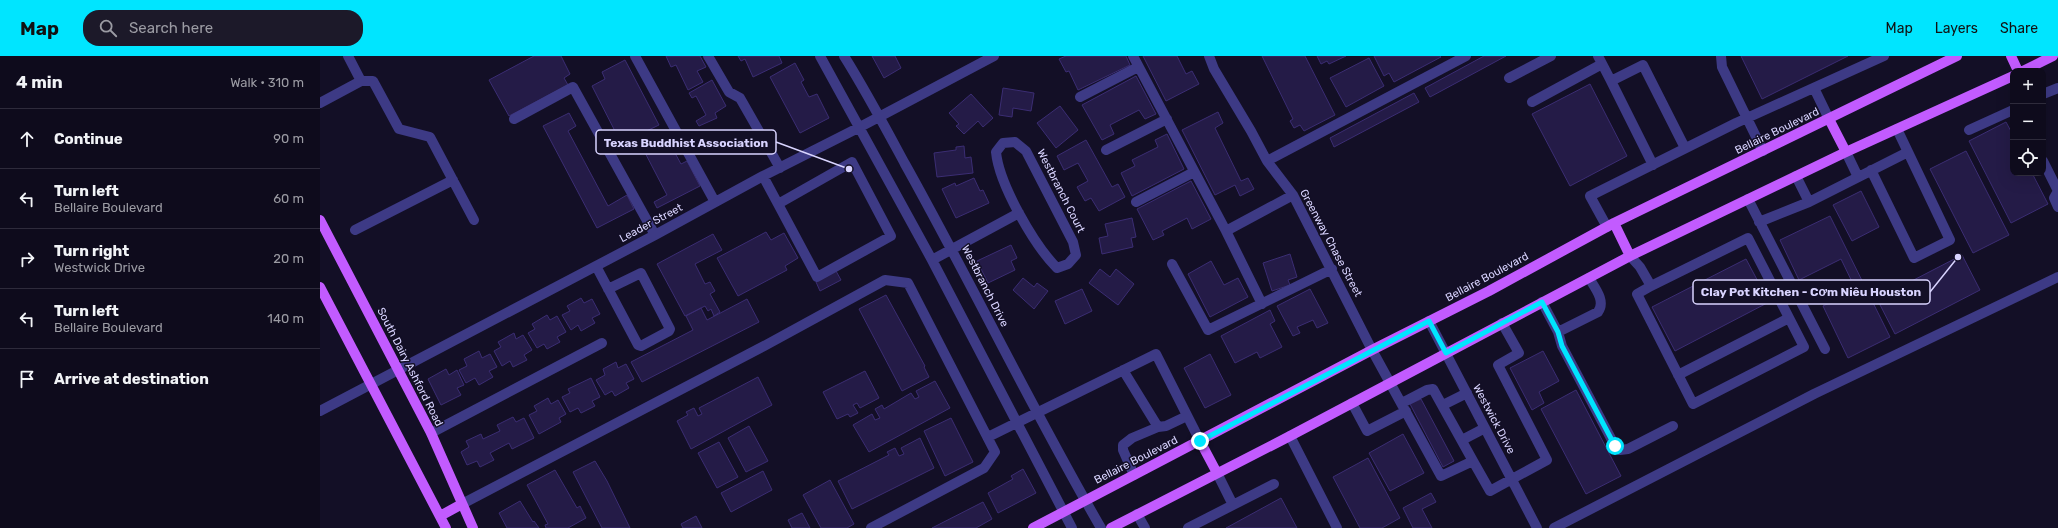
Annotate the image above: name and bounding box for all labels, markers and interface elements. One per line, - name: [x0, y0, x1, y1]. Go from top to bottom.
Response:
- search box: [83, 10, 363, 46]
- text: Map: [20, 17, 59, 40]
- icon: search: [97, 17, 119, 39]
- text: Search here: [129, 19, 213, 37]
- text: Map: [1886, 20, 1913, 37]
- text: Layers: [1935, 20, 1978, 37]
- text: Share: [2000, 20, 2038, 37]
- map controls: [2010, 68, 2046, 176]
- button: +: [2010, 68, 2046, 104]
- text: 4 min: [16, 72, 63, 92]
- text: Walk · 310 m: [230, 75, 304, 90]
- button: −: [2010, 104, 2046, 140]
- street label: Bellaire Boulevard: [1733, 105, 1821, 157]
- icon: ahead: [16, 128, 38, 150]
- text: Continue: [54, 130, 123, 148]
- callout: Texas Buddhist Association: [596, 130, 776, 154]
- text: 90 m: [273, 131, 304, 146]
- text: Texas Buddhist Association: [604, 136, 768, 150]
- button: locate: [2010, 140, 2046, 176]
- street label: Westbranch Court: [1034, 147, 1088, 236]
- text: Turn left: [54, 182, 119, 200]
- street label: Greenway Chase Street: [1297, 187, 1365, 300]
- icon: left: [16, 188, 38, 210]
- text: 60 m: [273, 191, 304, 206]
- text: Bellaire Boulevard: [54, 200, 163, 215]
- street label: Leader Street: [617, 201, 685, 245]
- text: Turn right: [54, 242, 129, 260]
- street label: Westbranch Drive: [959, 243, 1011, 329]
- icon: right: [16, 248, 38, 270]
- street label: Bellaire Boulevard: [1443, 250, 1531, 304]
- text: 20 m: [273, 251, 304, 266]
- text: Westwick Drive: [54, 260, 145, 275]
- callout: Clay Pot Kitchen - Cơm Niêu Houston: [1693, 280, 1930, 304]
- text: Clay Pot Kitchen - Cơm Niêu Houston: [1701, 285, 1921, 299]
- text: Turn left: [54, 302, 119, 320]
- street label: South Dairy Ashford Road: [374, 305, 446, 429]
- icon: left: [16, 308, 38, 330]
- text: 140 m: [267, 311, 304, 326]
- text: Bellaire Boulevard: [54, 320, 163, 335]
- icon: arrive: [16, 368, 38, 390]
- text: Arrive at destination: [54, 370, 209, 388]
- street label: Westwick Drive: [1470, 382, 1518, 456]
- route end: [1191, 432, 1209, 450]
- street label: Bellaire Boulevard: [1092, 433, 1180, 487]
- route start: [1606, 437, 1624, 455]

